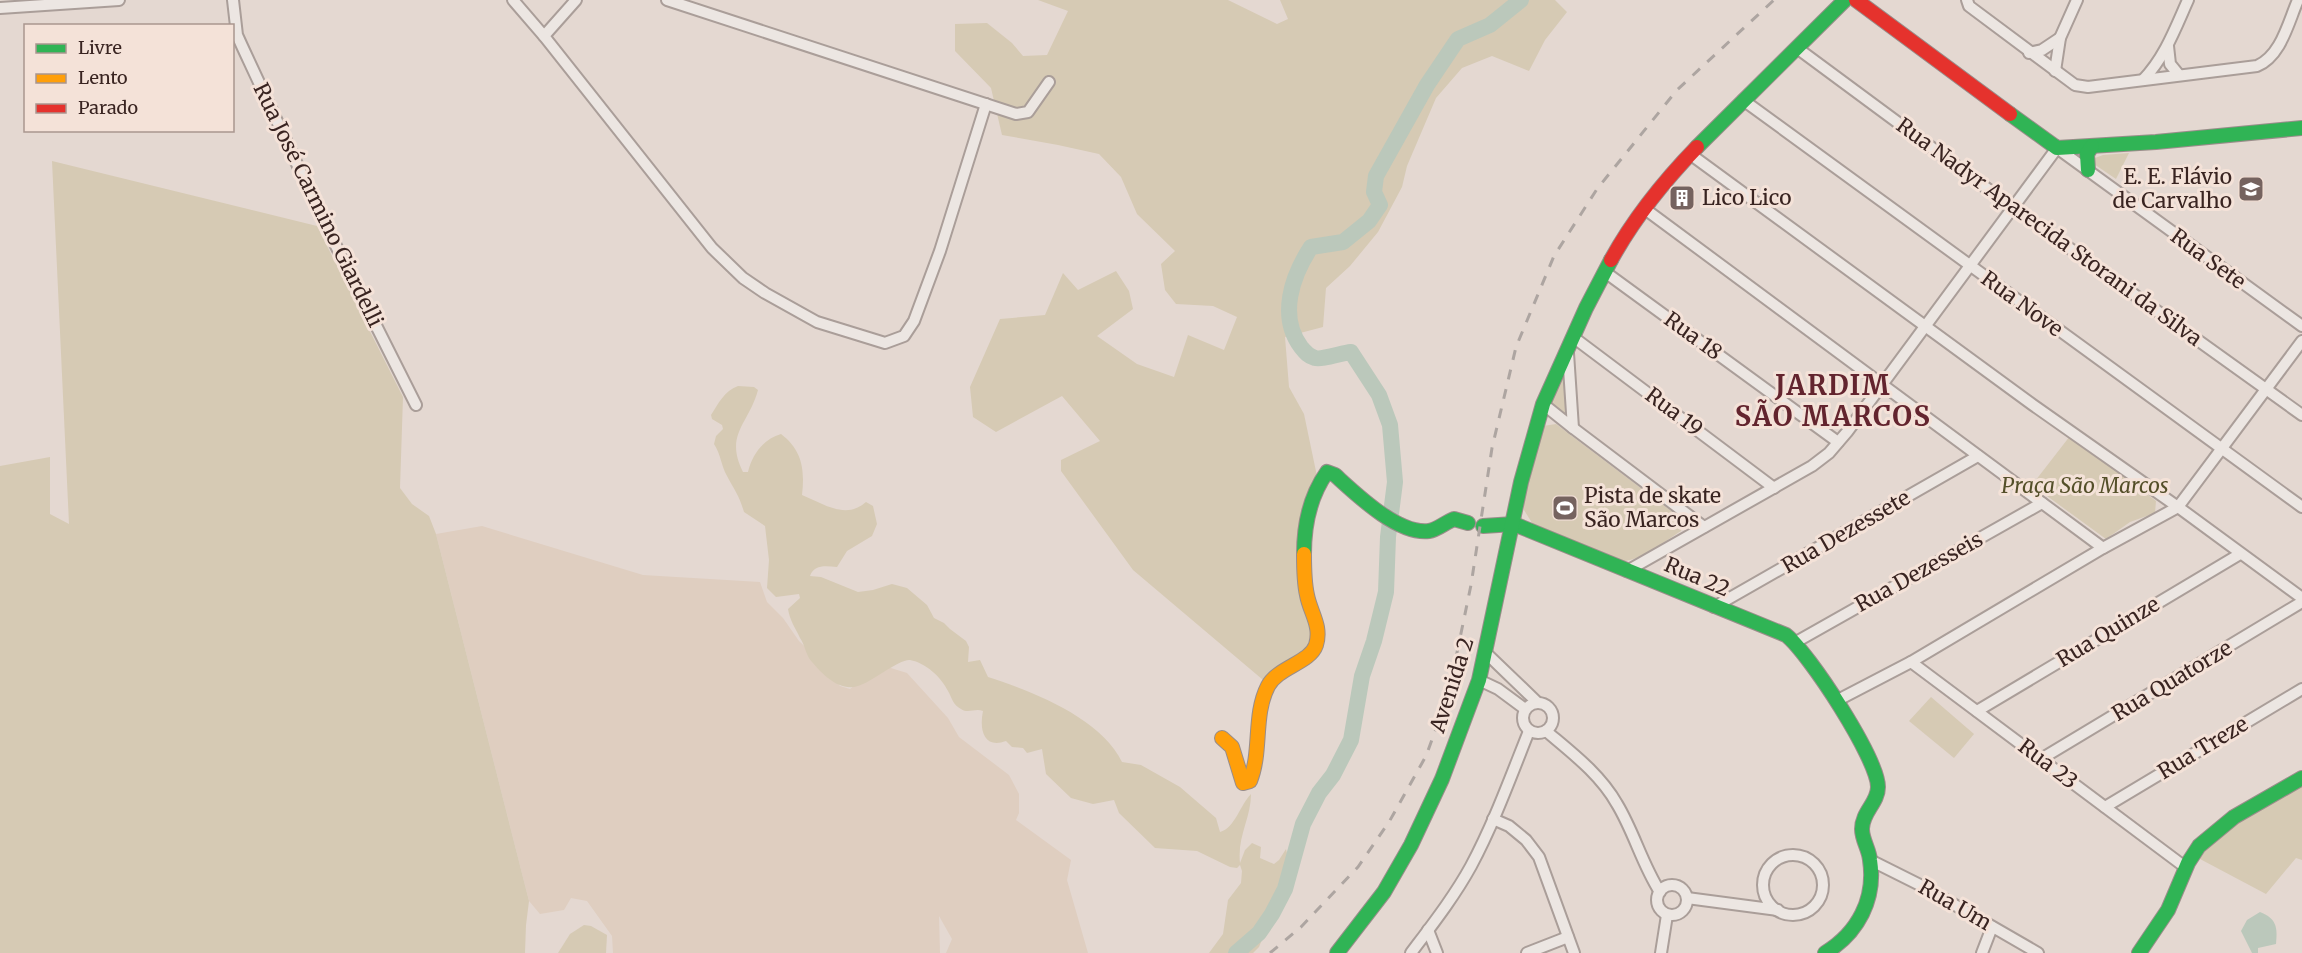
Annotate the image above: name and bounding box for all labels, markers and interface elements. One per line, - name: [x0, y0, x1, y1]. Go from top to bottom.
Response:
- legend: [24, 24, 234, 132]
- text: Livre: [78, 36, 122, 59]
- text: Lento: [78, 66, 128, 89]
- street label: Rua José Carmino Giardelli: [248, 78, 389, 331]
- text: Parado: [78, 96, 138, 119]
- street label: Rua Nadyr Aparecida Storani da Silva: [1891, 112, 2207, 352]
- place label: E. E. Flávio de Carvalho: [2112, 163, 2232, 214]
- school or university icon: E. E. Flávio de Carvalho: [2236, 174, 2266, 204]
- building icon: Lico Lico: [1667, 183, 1697, 213]
- place label: Lico Lico: [1702, 184, 1791, 211]
- street label: Rua Sete: [2165, 222, 2251, 295]
- street label: Rua Nove: [1976, 265, 2069, 342]
- street label: Rua 18: [1659, 306, 1728, 366]
- district label: JARDIM SÃO MARCOS: [1735, 368, 1931, 433]
- street label: Rua 19: [1640, 381, 1708, 442]
- park label: Praça São Marcos: [2001, 472, 2169, 499]
- place label: Pista de skate São Marcos: [1584, 482, 1721, 533]
- street label: Rua Dezessete: [1777, 484, 1915, 579]
- sports icon: Pista de skate São Marcos: [1550, 493, 1580, 523]
- street label: Rua Dezesseis: [1850, 525, 1987, 618]
- street label: Rua 22: [1660, 551, 1734, 602]
- street label: Rua Quinze: [2051, 590, 2164, 673]
- street label: Avenida 2: [1423, 634, 1480, 737]
- street label: Rua Quatorze: [2107, 634, 2237, 727]
- street label: Rua Treze: [2153, 710, 2253, 785]
- street label: Rua 23: [2013, 733, 2083, 795]
- street label: Rua Um: [1914, 873, 1997, 936]

